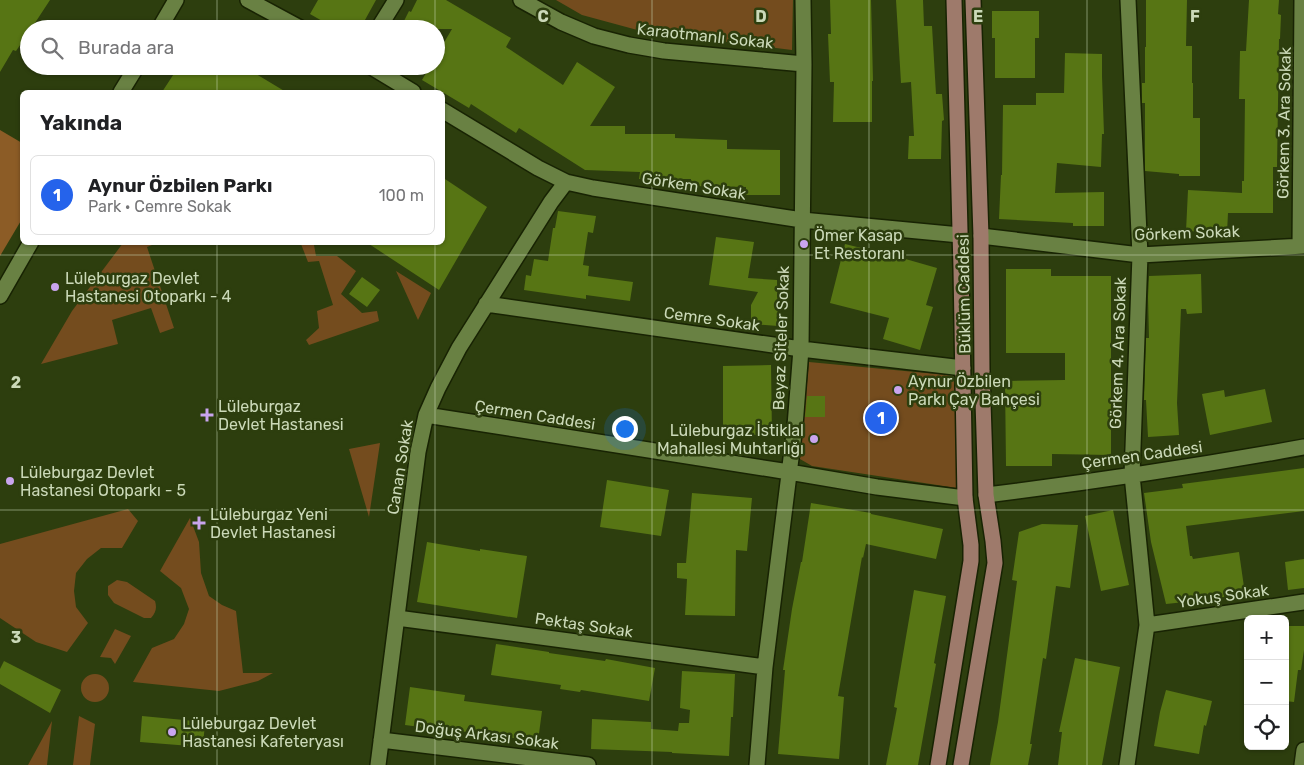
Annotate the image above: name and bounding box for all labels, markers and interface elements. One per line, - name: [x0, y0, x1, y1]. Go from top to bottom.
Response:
- text: C: [537, 7, 549, 26]
- text: D: [755, 7, 767, 26]
- text: E: [973, 7, 983, 26]
- text: F: [1190, 7, 1200, 26]
- street label: Karaotmanlı Sokak: [636, 19, 775, 53]
- search box: [20, 20, 445, 75]
- icon: search: [38, 34, 66, 62]
- text: Burada ara: [78, 36, 174, 59]
- street label: Görkem 3. Ara Sokak: [1273, 46, 1295, 199]
- text: Yakında: [40, 110, 122, 135]
- street label: Görkem Sokak: [640, 168, 748, 204]
- text: Aynur Özbilen Parkı: [88, 174, 272, 197]
- text: 1: [53, 186, 61, 205]
- text: 100 m: [379, 186, 424, 205]
- text: Park · Cemre Sokak: [88, 197, 231, 216]
- street label: Görkem Sokak: [1134, 222, 1241, 244]
- place label: Ömer Kasap Et Restoranı: [814, 226, 905, 263]
- street label: Büklüm Caddesi: [953, 234, 975, 354]
- marker: Ömer Kasap Et Restoranı: [798, 238, 810, 250]
- street label: Beyaz Siteler Sokak: [769, 265, 793, 411]
- place label: Lüleburgaz Devlet Hastanesi Otoparkı - 4: [65, 269, 232, 306]
- street label: Görkem 4. Ara Sokak: [1106, 276, 1130, 429]
- marker: Lüleburgaz Devlet Hastanesi Otoparkı - 4: [49, 281, 61, 293]
- street label: Cemre Sokak: [663, 303, 762, 335]
- place label: Aynur Özbilen Parkı Çay Bahçesi: [908, 372, 1040, 409]
- text: 2: [11, 373, 21, 392]
- marker: Aynur Özbilen Parkı Çay Bahçesi: [892, 384, 904, 396]
- street label: Çermen Caddesi: [473, 396, 597, 434]
- place label: Lüleburgaz Devlet Hastanesi: [218, 397, 344, 434]
- pin: 1: [865, 399, 897, 437]
- marker: Lüleburgaz Devlet Hastanesi: [200, 408, 214, 422]
- your location: [612, 416, 638, 442]
- street label: Canan Sokak: [383, 417, 417, 516]
- place label: Lüleburgaz İstiklal Mahallesi Muhtarlığı: [657, 421, 804, 458]
- marker: Lüleburgaz İstiklal Mahallesi Muhtarlığı: [808, 433, 820, 445]
- street label: Çermen Caddesi: [1080, 437, 1204, 473]
- place label: Lüleburgaz Devlet Hastanesi Otoparkı - 5: [20, 463, 186, 500]
- marker: Lüleburgaz Devlet Hastanesi Otoparkı - 5: [4, 475, 16, 487]
- place label: Lüleburgaz Yeni Devlet Hastanesi: [210, 505, 336, 542]
- marker: Lüleburgaz Yeni Devlet Hastanesi: [192, 516, 206, 530]
- street label: Yokuş Sokak: [1176, 580, 1271, 612]
- street label: Pektaş Sokak: [534, 609, 635, 641]
- map controls: [1244, 615, 1289, 750]
- button: +: [1244, 615, 1289, 660]
- text: 3: [11, 628, 21, 647]
- button: −: [1244, 660, 1289, 705]
- button: locate: [1244, 705, 1289, 750]
- place label: Lüleburgaz Devlet Hastanesi Kafeteryası: [182, 714, 344, 751]
- street label: Doğuş Arkası Sokak: [414, 717, 561, 753]
- marker: Lüleburgaz Devlet Hastanesi Kafeteryası: [166, 726, 178, 738]

